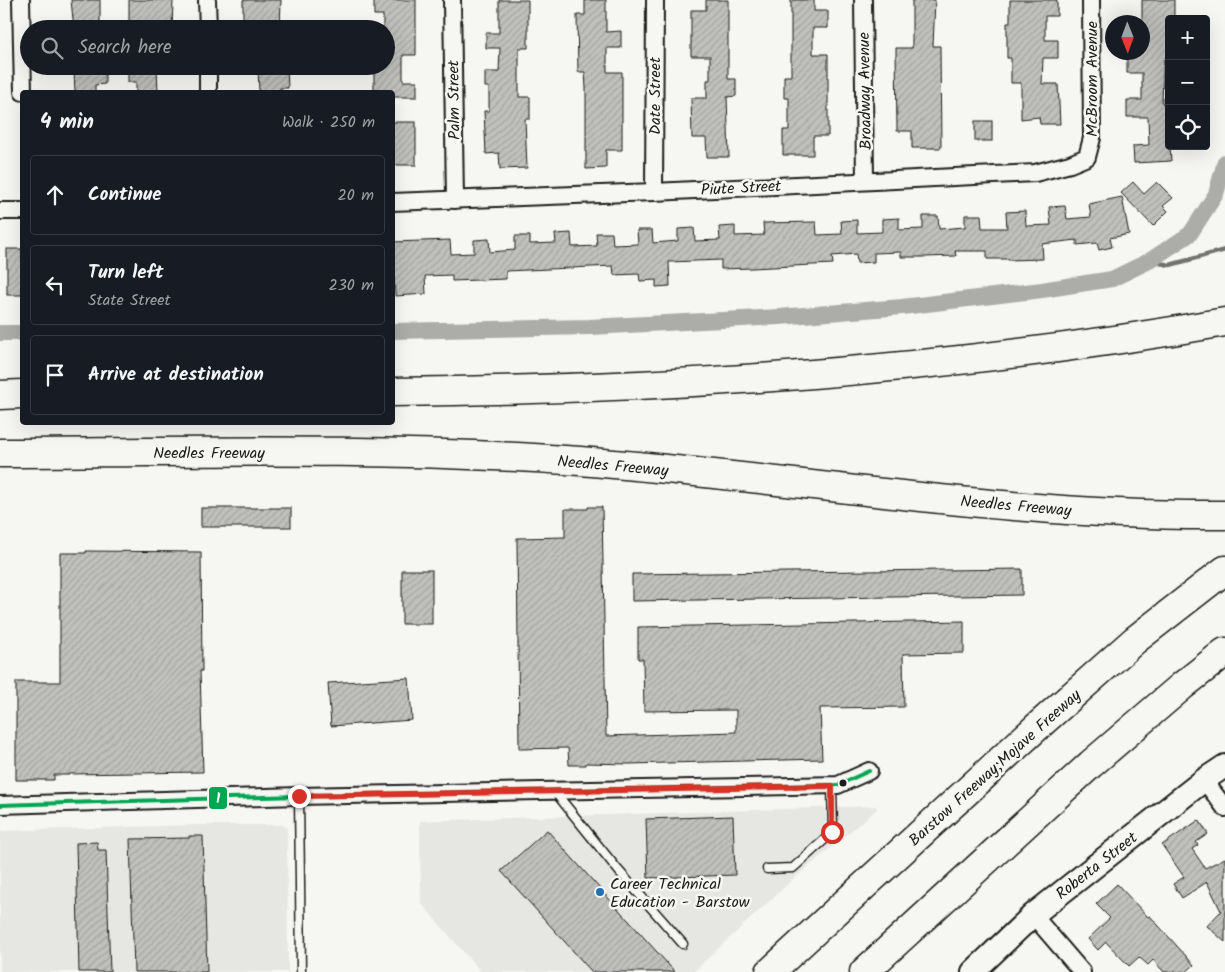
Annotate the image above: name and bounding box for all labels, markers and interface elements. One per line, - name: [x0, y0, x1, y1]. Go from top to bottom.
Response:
- north arrow: [1105, 15, 1150, 60]
- map controls: [1165, 15, 1210, 150]
- button: +: [1165, 15, 1210, 60]
- search box: [20, 20, 395, 75]
- street label: McBroom Avenue: [1080, 21, 1105, 137]
- street label: Broadway Avenue: [852, 32, 879, 150]
- text: Search here: [78, 33, 172, 63]
- icon: search: [38, 34, 66, 62]
- street label: Date Street: [643, 56, 668, 135]
- street label: Palm Street: [441, 59, 468, 140]
- button: −: [1165, 60, 1210, 105]
- button: locate: [1165, 105, 1210, 150]
- text: 4 min: [40, 106, 94, 139]
- text: Walk · 250 m: [282, 110, 375, 135]
- street label: Piute Street: [700, 174, 783, 203]
- text: Continue: [88, 180, 161, 210]
- icon: ahead: [41, 181, 69, 209]
- text: 20 m: [338, 183, 374, 208]
- text: Turn left: [88, 258, 163, 288]
- icon: left: [41, 271, 69, 299]
- text: 230 m: [328, 273, 374, 298]
- text: State Street: [88, 288, 171, 313]
- text: Arrive at destination: [88, 360, 264, 390]
- icon: arrive: [41, 361, 69, 389]
- street label: Needles Freeway: [153, 441, 265, 466]
- street label: Needles Freeway: [556, 449, 670, 484]
- street label: Needles Freeway: [959, 489, 1073, 524]
- street label: Barstow Freeway;Mojave Freeway: [903, 683, 1087, 853]
- unlabelled marker: [838, 778, 848, 788]
- route end: [288, 785, 311, 808]
- line badge: 1: [208, 786, 228, 810]
- text: 1: [216, 788, 221, 810]
- route start: [821, 821, 844, 844]
- street label: Roberta Street: [1051, 826, 1144, 906]
- place label: Career Technical Education - Barstow: [610, 872, 750, 915]
- marker: Career Technical Education - Barstow: [594, 886, 606, 898]

